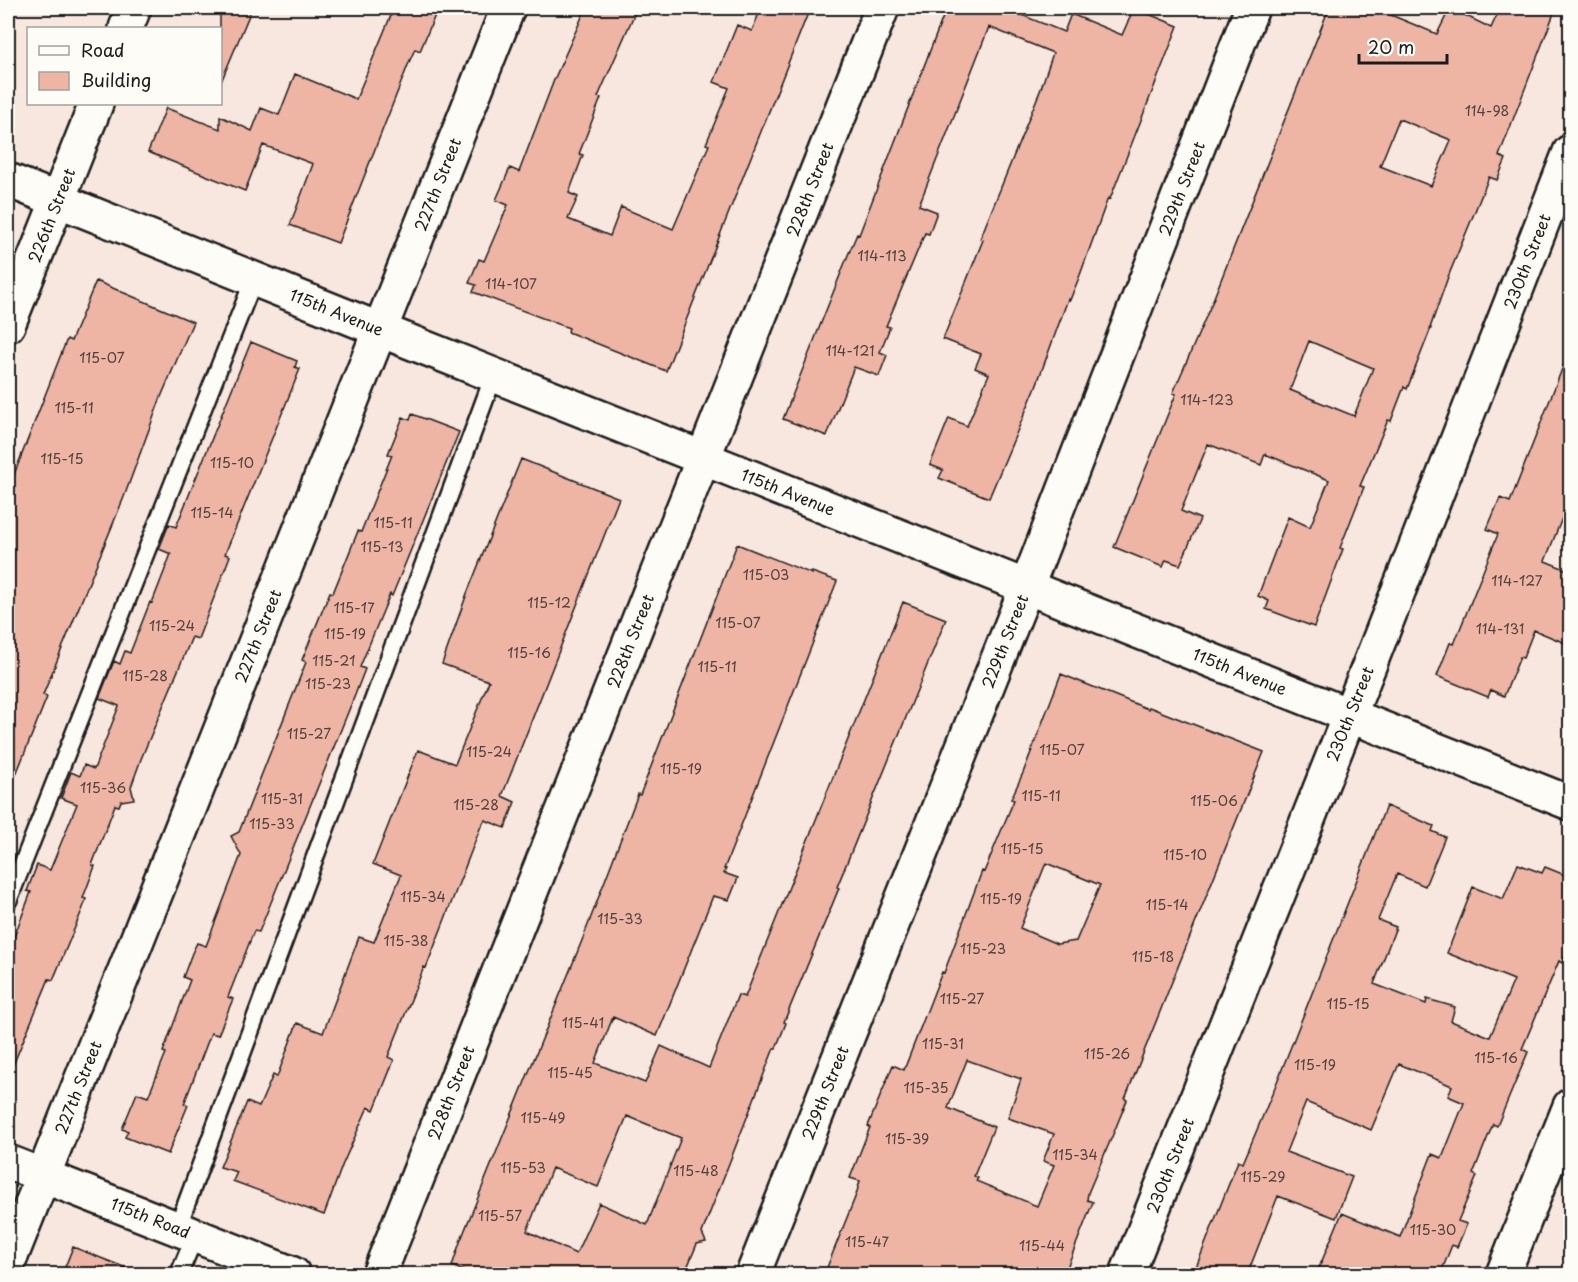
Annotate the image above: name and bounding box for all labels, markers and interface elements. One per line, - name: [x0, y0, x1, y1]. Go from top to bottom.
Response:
- legend: [27, 27, 222, 105]
- scale bar: [1359, 27, 1448, 65]
- text: 20 m: [1368, 33, 1414, 60]
- text: Road: [81, 36, 125, 63]
- text: Building: [81, 66, 151, 93]
- house number: 114-98: [1465, 100, 1509, 121]
- street label: 227th Street: [407, 133, 466, 234]
- street label: 229th Street: [1152, 137, 1210, 239]
- street label: 228th Street: [779, 138, 839, 240]
- street label: 226th Street: [21, 164, 80, 266]
- street label: 230th Street: [1497, 209, 1556, 312]
- house number: 114-113: [857, 245, 907, 266]
- house number: 114-107: [485, 273, 537, 294]
- street label: 115th Avenue: [286, 282, 388, 341]
- house number: 114-121: [825, 340, 875, 361]
- house number: 115-07: [79, 347, 125, 368]
- house number: 114-123: [1180, 389, 1234, 410]
- house number: 115-11: [54, 397, 94, 418]
- house number: 115-15: [41, 448, 83, 469]
- house number: 115-10: [210, 452, 254, 473]
- street label: 115th Avenue: [738, 462, 839, 521]
- house number: 115-14: [190, 502, 234, 523]
- house number: 115-11: [373, 512, 413, 533]
- house number: 115-13: [360, 536, 404, 557]
- house number: 115-03: [743, 564, 789, 585]
- house number: 114-127: [1491, 570, 1543, 591]
- street label: 227th Street: [228, 585, 287, 686]
- street label: 228th Street: [600, 590, 659, 691]
- street label: 229th Street: [974, 590, 1034, 692]
- house number: 115-12: [527, 592, 571, 613]
- house number: 115-17: [333, 597, 375, 618]
- house number: 115-07: [715, 612, 761, 633]
- house number: 115-24: [149, 615, 195, 636]
- house number: 114-131: [1476, 618, 1524, 639]
- house number: 115-19: [324, 623, 366, 644]
- street label: 115th Avenue: [1189, 641, 1291, 700]
- house number: 115-16: [507, 642, 551, 663]
- house number: 115-21: [312, 650, 356, 671]
- house number: 115-11: [697, 656, 737, 677]
- street label: 230th Street: [1319, 662, 1379, 764]
- house number: 115-28: [122, 665, 168, 686]
- house number: 115-23: [305, 673, 351, 694]
- house number: 115-27: [287, 723, 331, 744]
- house number: 115-07: [1039, 739, 1085, 760]
- house number: 115-24: [466, 741, 512, 762]
- house number: 115-19: [660, 758, 702, 779]
- house number: 115-36: [80, 777, 126, 798]
- house number: 115-11: [1021, 785, 1061, 806]
- house number: 115-31: [261, 788, 303, 809]
- house number: 115-06: [1190, 790, 1238, 811]
- house number: 115-28: [453, 794, 499, 815]
- house number: 115-33: [249, 813, 295, 834]
- house number: 115-15: [1001, 838, 1043, 859]
- house number: 115-10: [1163, 844, 1207, 865]
- house number: 115-34: [400, 886, 446, 907]
- house number: 115-19: [980, 888, 1022, 909]
- house number: 115-14: [1145, 894, 1189, 915]
- house number: 115-33: [597, 908, 643, 929]
- house number: 115-38: [383, 930, 429, 951]
- house number: 115-23: [960, 938, 1006, 959]
- house number: 115-18: [1132, 946, 1174, 967]
- house number: 115-27: [940, 988, 984, 1009]
- house number: 115-15: [1327, 993, 1369, 1014]
- house number: 115-41: [562, 1012, 604, 1033]
- house number: 115-31: [922, 1033, 964, 1054]
- street label: 227th Street: [48, 1036, 107, 1137]
- street label: 228th Street: [421, 1041, 480, 1143]
- street label: 229th Street: [795, 1041, 854, 1143]
- house number: 115-26: [1084, 1043, 1130, 1064]
- house number: 115-16: [1474, 1047, 1518, 1068]
- house number: 115-19: [1294, 1054, 1336, 1075]
- house number: 115-45: [547, 1062, 593, 1083]
- house number: 115-35: [904, 1077, 949, 1098]
- house number: 115-49: [521, 1107, 565, 1128]
- street label: 230th Street: [1140, 1113, 1199, 1216]
- house number: 115-39: [885, 1128, 929, 1149]
- house number: 115-34: [1052, 1144, 1098, 1165]
- house number: 115-53: [500, 1157, 546, 1178]
- house number: 115-48: [673, 1160, 719, 1181]
- house number: 115-29: [1241, 1166, 1285, 1187]
- street label: 115th Road: [107, 1190, 194, 1244]
- house number: 115-57: [478, 1205, 522, 1226]
- house number: 115-30: [1410, 1219, 1456, 1240]
- house number: 115-47: [845, 1231, 890, 1252]
- house number: 115-44: [1019, 1235, 1065, 1256]

